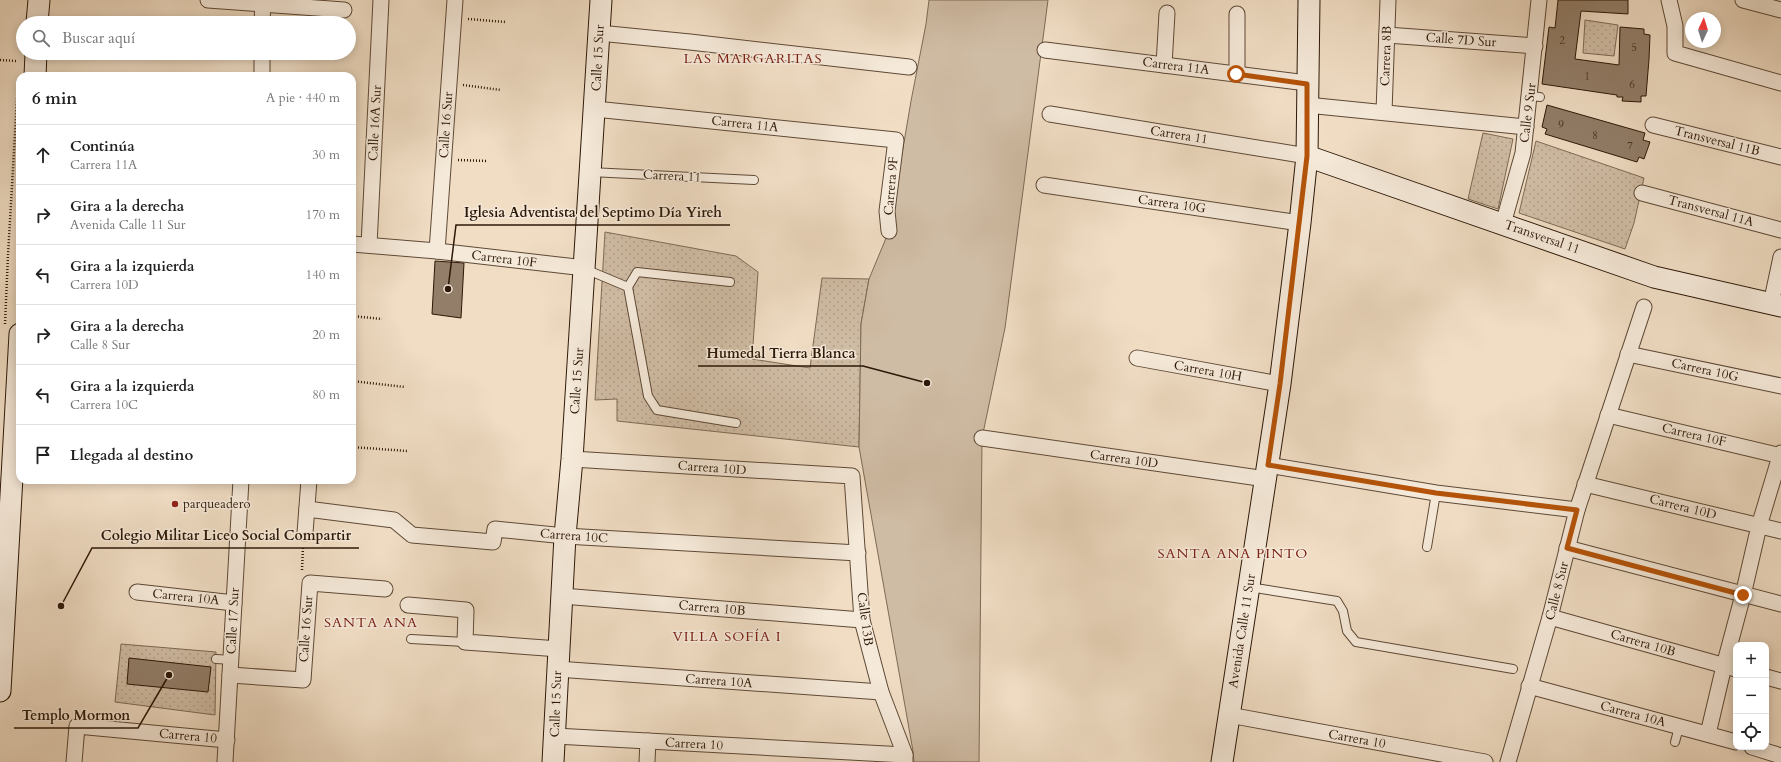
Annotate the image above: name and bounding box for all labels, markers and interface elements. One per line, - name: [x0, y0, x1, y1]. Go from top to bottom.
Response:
- north arrow: [1685, 12, 1721, 48]
- search box: [16, 16, 356, 60]
- street label: Calle 15 Sur: [587, 24, 609, 92]
- street label: Carrera 8B: [1376, 25, 1396, 86]
- icon: search: [30, 27, 52, 49]
- text: Buscar aquí: [62, 28, 135, 48]
- street label: Calle 7D Sur: [1425, 29, 1497, 51]
- house number: 2: [1559, 33, 1565, 48]
- house number: 5: [1631, 40, 1637, 55]
- district label: LAS MARGARITAS: [684, 49, 822, 68]
- street label: Carrera 11A: [1141, 53, 1211, 79]
- route start: [1227, 65, 1245, 83]
- house number: 1: [1584, 69, 1590, 84]
- house number: 6: [1629, 77, 1635, 92]
- street label: Calle 9 Sur: [1515, 82, 1541, 144]
- street label: Calle 16A Sur: [364, 84, 386, 161]
- text: 6 min: [32, 87, 77, 110]
- text: A pie · 440 m: [266, 89, 340, 107]
- street label: Calle 16 Sur: [435, 91, 457, 159]
- street label: Carrera 11A: [711, 112, 780, 137]
- house number: 9: [1558, 117, 1564, 132]
- street label: Carrera 11: [1149, 122, 1209, 148]
- street label: Transversal 11B: [1672, 122, 1762, 160]
- house number: 8: [1592, 128, 1598, 143]
- text: Continúa: [70, 136, 135, 156]
- house number: 7: [1627, 138, 1633, 153]
- icon: ahead: [32, 144, 54, 166]
- text: 30 m: [312, 146, 340, 164]
- text: Carrera 11A: [70, 156, 137, 174]
- street label: Carrera 9F: [879, 156, 903, 216]
- street label: Carrera 11: [643, 165, 701, 187]
- street label: Carrera 10G: [1137, 190, 1207, 218]
- street label: Transversal 11A: [1666, 191, 1757, 231]
- text: Gira a la derecha: [70, 196, 184, 216]
- callout: Iglesia Adventista del Septimo Día Yireh: [456, 199, 730, 225]
- text: Iglesia Adventista del Septimo Día Yireh: [464, 203, 722, 222]
- icon: right: [32, 204, 54, 226]
- text: 170 m: [306, 206, 340, 224]
- text: Avenida Calle 11 Sur: [70, 216, 186, 234]
- street label: Transversal 11: [1502, 216, 1582, 258]
- street label: Carrera 10F: [470, 246, 538, 272]
- text: Gira a la izquierda: [70, 256, 194, 276]
- icon: left: [32, 264, 54, 286]
- text: 140 m: [306, 266, 340, 284]
- text: Carrera 10D: [70, 276, 139, 294]
- text: Gira a la derecha: [70, 316, 184, 336]
- icon: right: [32, 324, 54, 346]
- text: 20 m: [312, 326, 340, 344]
- text: Calle 8 Sur: [70, 336, 130, 354]
- callout: Humedal Tierra Blanca: [698, 340, 863, 366]
- text: Humedal Tierra Blanca: [707, 344, 855, 363]
- street label: Calle 15 Sur: [566, 347, 588, 415]
- street label: Carrera 10G: [1670, 354, 1740, 386]
- street label: Carrera 10H: [1172, 356, 1244, 386]
- text: Gira a la izquierda: [70, 376, 194, 396]
- icon: left: [32, 384, 54, 406]
- text: 80 m: [312, 386, 340, 404]
- text: Carrera 10C: [70, 396, 138, 414]
- street label: Carrera 10F: [1660, 419, 1728, 451]
- icon: arrive: [32, 444, 54, 466]
- text: Llegada al destino: [70, 445, 193, 465]
- street label: Carrera 10D: [1089, 445, 1159, 473]
- street label: Carrera 10D: [677, 457, 747, 479]
- street label: Carrera 10D: [1647, 490, 1719, 524]
- place label: parqueadero: [183, 495, 250, 513]
- marker: parqueadero: [170, 499, 180, 509]
- callout: Colegio Militar Liceo Social Compartir: [92, 522, 359, 548]
- street label: Carrera 10C: [539, 525, 609, 547]
- text: Colegio Militar Liceo Social Compartir: [101, 526, 352, 545]
- district label: SANTA ANA PINTO: [1158, 544, 1308, 563]
- street label: Calle 8 Sur: [1541, 559, 1573, 622]
- street label: Avenida Calle 11 Sur: [1224, 572, 1260, 689]
- street label: Carrera 10A: [152, 585, 221, 610]
- route end: [1734, 586, 1752, 604]
- street label: Calle 17 Sur: [222, 587, 244, 655]
- street label: Calle 13B: [852, 591, 878, 647]
- street label: Calle 16 Sur: [295, 595, 317, 663]
- street label: Carrera 10B: [678, 596, 746, 620]
- district label: SANTA ANA: [324, 613, 418, 632]
- street label: Carrera 10B: [1608, 625, 1678, 661]
- district label: VILLA SOFÍA I: [672, 627, 782, 646]
- map controls: [1733, 642, 1769, 750]
- button: +: [1733, 642, 1769, 678]
- street label: Calle 15 Sur: [546, 670, 566, 738]
- street label: Carrera 10A: [685, 670, 754, 692]
- button: −: [1733, 678, 1769, 714]
- street label: Carrera 10A: [1598, 697, 1669, 732]
- callout: Templo Mormon: [14, 702, 138, 728]
- text: Templo Mormon: [22, 706, 130, 725]
- button: locate: [1733, 714, 1769, 750]
- street label: Carrera 10: [158, 725, 218, 748]
- street label: Carrera 10: [1327, 725, 1388, 753]
- street label: Carrera 10: [665, 733, 724, 755]

